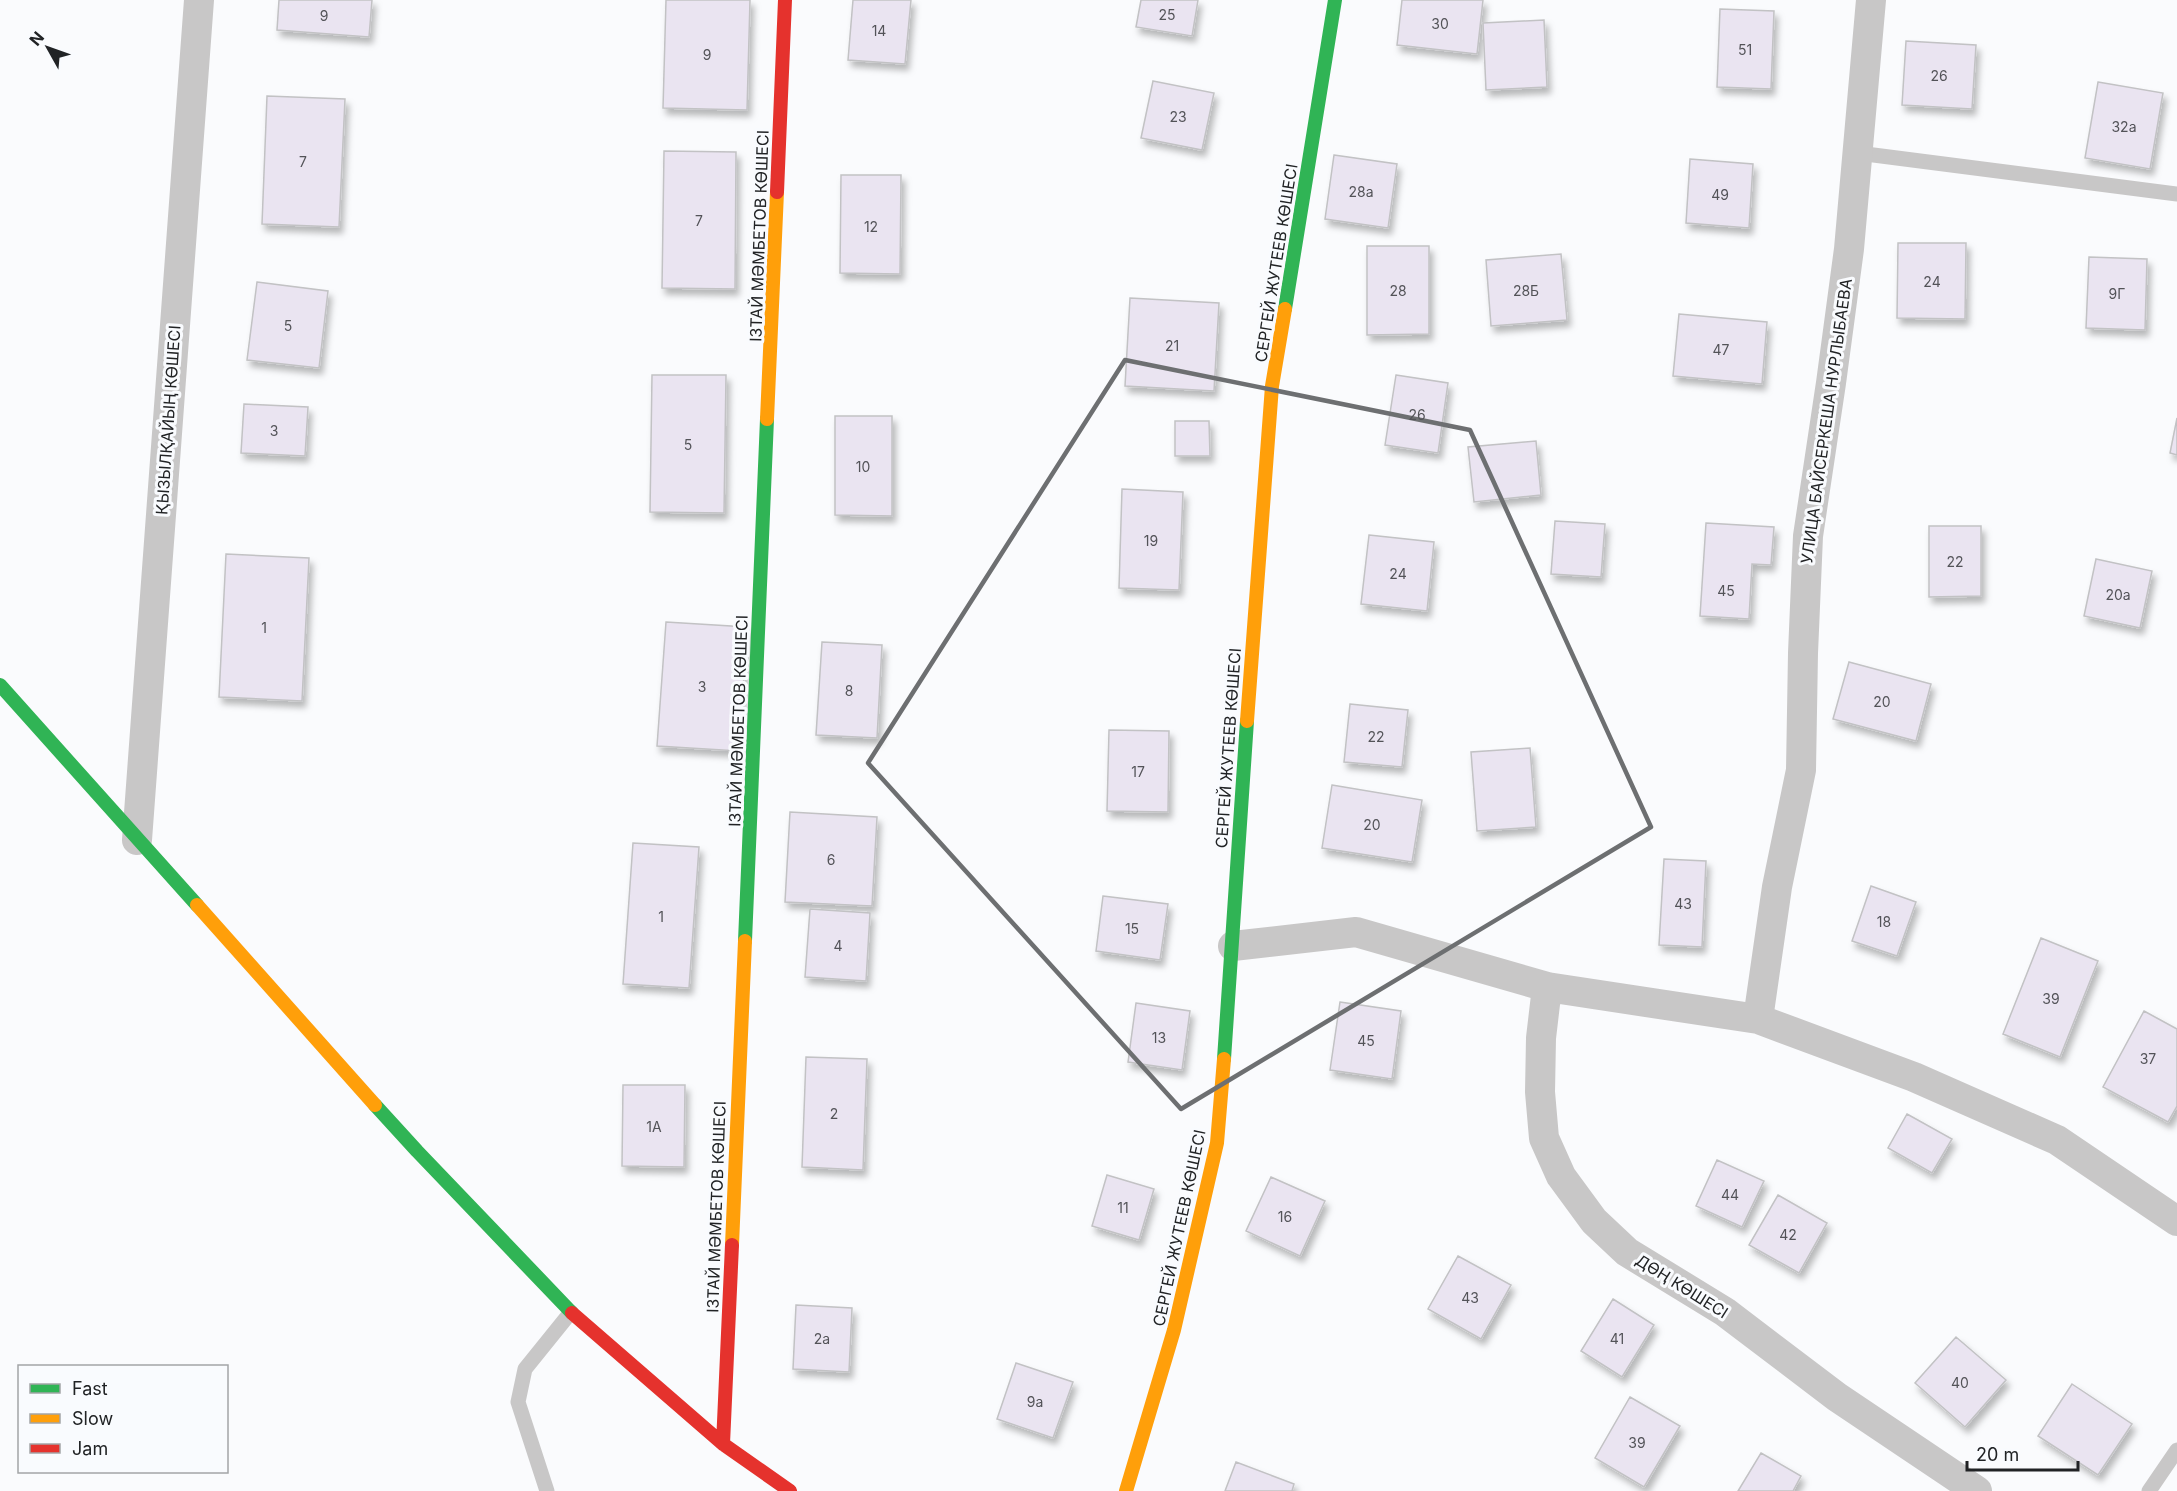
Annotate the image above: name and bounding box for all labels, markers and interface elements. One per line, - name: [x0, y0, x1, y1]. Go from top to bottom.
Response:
- house number: 25: [1158, 6, 1176, 23]
- house number: 9: [320, 7, 328, 24]
- house number: 30: [1431, 15, 1449, 32]
- north arrow: [18, 18, 78, 78]
- house number: 14: [872, 22, 886, 39]
- text: N: [25, 27, 48, 49]
- house number: 51: [1738, 41, 1752, 58]
- house number: 9: [703, 46, 711, 63]
- house number: 26: [1930, 67, 1948, 84]
- house number: 23: [1169, 108, 1187, 125]
- house number: 32а: [2111, 118, 2137, 135]
- street label: ІЗТАЙ МӘМБЕТОВ КӨШЕСІ: [745, 130, 773, 342]
- house number: 7: [299, 153, 307, 170]
- street label: СЕРГЕЙ ЖУТЕЕВ КӨШЕСІ: [1250, 162, 1302, 364]
- house number: 28а: [1348, 183, 1374, 200]
- house number: 49: [1711, 186, 1729, 203]
- house number: 7: [695, 212, 703, 229]
- house number: 12: [864, 218, 878, 235]
- house number: 24: [1923, 273, 1941, 290]
- street label: УЛИЦА БАЙСЕРКЕША НУРЛЫБАЕВА: [1796, 277, 1856, 565]
- house number: 28: [1389, 282, 1407, 299]
- house number: 28Б: [1513, 282, 1539, 299]
- house number: 9Г: [2109, 285, 2125, 302]
- house number: 5: [284, 317, 292, 334]
- street label: ҚЫЗЫЛҚАЙЫҢ КӨШЕСІ: [151, 325, 185, 515]
- house number: 21: [1165, 337, 1179, 354]
- house number: 47: [1713, 341, 1730, 358]
- house number: 26: [1408, 406, 1426, 423]
- house number: 3: [270, 422, 278, 439]
- house number: 5: [684, 436, 692, 453]
- house number: 10: [856, 458, 870, 475]
- house number: 19: [1144, 532, 1158, 549]
- house number: 22: [1946, 553, 1964, 570]
- house number: 24: [1389, 565, 1407, 582]
- house number: 45: [1717, 582, 1735, 599]
- house number: 20а: [2105, 586, 2131, 603]
- street label: ІЗТАЙ МӘМБЕТОВ КӨШЕСІ: [724, 615, 752, 827]
- house number: 1: [261, 619, 267, 636]
- street label: СЕРГЕЙ ЖУТЕЕВ КӨШЕСІ: [1211, 647, 1245, 849]
- house number: 3: [698, 678, 706, 695]
- house number: 8: [845, 682, 853, 699]
- house number: 20: [1873, 693, 1891, 710]
- house number: 22: [1367, 728, 1385, 745]
- house number: 17: [1131, 763, 1145, 780]
- house number: 20: [1363, 816, 1381, 833]
- house number: 6: [827, 851, 835, 868]
- house number: 43: [1674, 895, 1692, 912]
- house number: 1: [658, 908, 664, 925]
- house number: 18: [1877, 913, 1891, 930]
- house number: 15: [1125, 920, 1139, 937]
- house number: 4: [833, 937, 843, 954]
- house number: 39: [2042, 990, 2060, 1007]
- house number: 13: [1152, 1029, 1166, 1046]
- house number: 45: [1357, 1032, 1375, 1049]
- house number: 37: [2140, 1050, 2156, 1067]
- street label: ІЗТАЙ МӘМБЕТОВ КӨШЕСІ: [702, 1101, 730, 1313]
- house number: 2: [830, 1105, 838, 1122]
- house number: 1А: [646, 1118, 662, 1135]
- street label: СЕРГЕЙ ЖУТЕЕВ КӨШЕСІ: [1148, 1128, 1210, 1328]
- house number: 44: [1721, 1186, 1739, 1203]
- house number: 11: [1117, 1199, 1129, 1216]
- house number: 16: [1278, 1208, 1292, 1225]
- house number: 42: [1779, 1226, 1797, 1243]
- street label: ДӨҢ КӨШЕСІ: [1632, 1250, 1732, 1322]
- house number: 43: [1461, 1289, 1479, 1306]
- house number: 2а: [814, 1330, 830, 1347]
- house number: 41: [1610, 1330, 1624, 1347]
- legend: [18, 1365, 228, 1473]
- house number: 40: [1951, 1374, 1969, 1391]
- text: Fast: [72, 1378, 108, 1399]
- house number: 9а: [1027, 1393, 1043, 1410]
- text: Slow: [72, 1408, 113, 1429]
- house number: 39: [1628, 1434, 1646, 1451]
- scale bar: [1967, 1434, 2078, 1472]
- text: Jam: [72, 1438, 108, 1459]
- text: 20 m: [1976, 1444, 2019, 1465]

